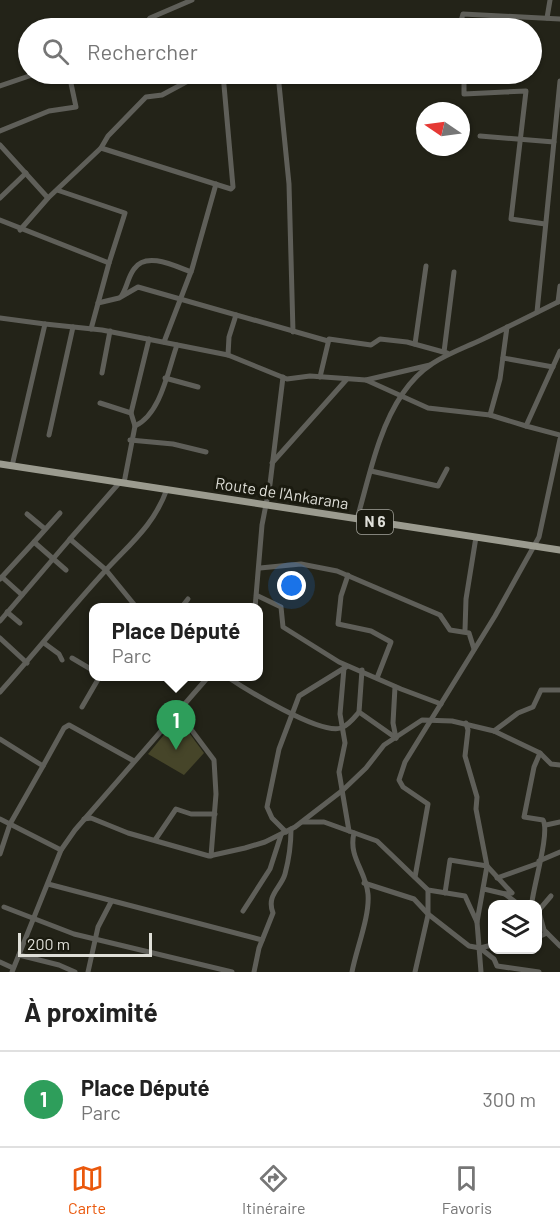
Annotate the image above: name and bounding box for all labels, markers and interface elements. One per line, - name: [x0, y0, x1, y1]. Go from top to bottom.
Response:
- search box: [18, 18, 542, 84]
- icon: search: [39, 35, 72, 68]
- text: Rechercher: [87, 38, 198, 64]
- north arrow: [416, 102, 470, 156]
- street label: Route de l'Ankarana: [214, 473, 350, 512]
- road number: N 6: [357, 510, 393, 534]
- your location: [277, 571, 306, 600]
- popup: [89, 603, 263, 681]
- text: Place Député: [112, 617, 240, 643]
- text: Parc: [112, 643, 151, 667]
- pin: 1: [156, 700, 195, 750]
- map controls: [488, 900, 542, 954]
- button: layers: [488, 900, 542, 954]
- scale bar: [18, 930, 152, 958]
- text: 200 m: [27, 934, 70, 953]
- text: À proximité: [24, 996, 158, 1027]
- text: Place Député: [81, 1074, 209, 1100]
- text: 1: [40, 1087, 47, 1111]
- text: 300 m: [483, 1087, 536, 1111]
- text: Parc: [81, 1100, 121, 1124]
- tab: Carte: [68, 1162, 106, 1217]
- tab: Itinéraire: [242, 1162, 306, 1217]
- tab: Favoris: [442, 1162, 492, 1217]

